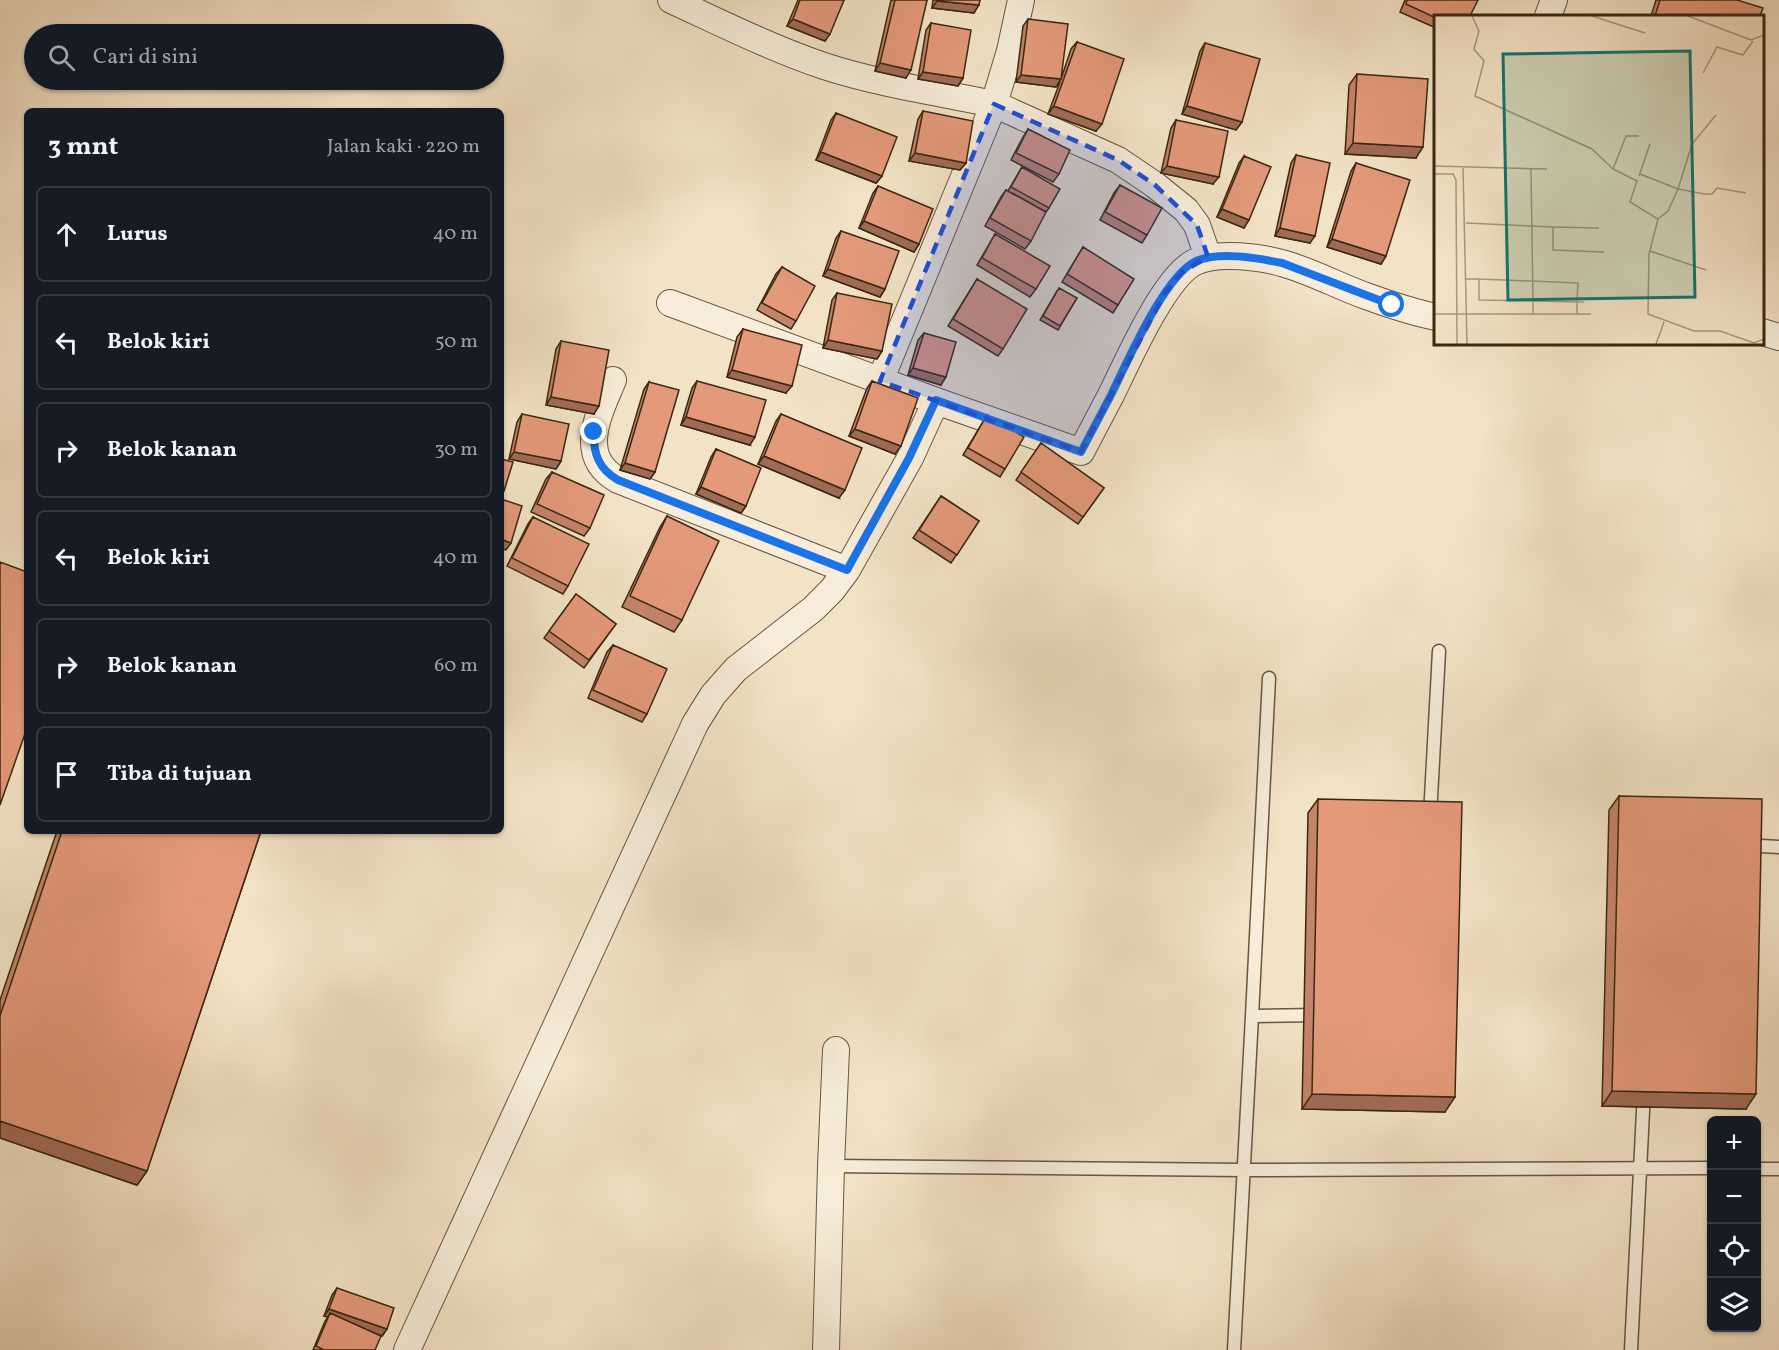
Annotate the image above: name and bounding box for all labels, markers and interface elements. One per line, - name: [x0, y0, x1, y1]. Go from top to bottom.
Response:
- inset map: [1434, 15, 1764, 345]
- search box: [24, 24, 504, 90]
- icon: search: [45, 41, 78, 74]
- text: Cari di sini: [93, 42, 198, 73]
- text: 3 mnt: [48, 129, 118, 165]
- text: Jalan kaki · 220 m: [327, 133, 480, 161]
- icon: ahead: [50, 218, 83, 251]
- text: Lurus: [107, 219, 168, 250]
- text: 40 m: [433, 220, 478, 248]
- route start: [1378, 291, 1404, 317]
- icon: left: [50, 326, 83, 359]
- text: Belok kiri: [107, 327, 210, 358]
- text: 50 m: [435, 328, 478, 356]
- route end: [580, 418, 606, 444]
- icon: right: [50, 434, 83, 467]
- text: Belok kanan: [107, 435, 237, 466]
- text: 30 m: [434, 436, 478, 464]
- icon: left: [50, 542, 83, 575]
- text: Belok kiri: [107, 543, 210, 574]
- text: 40 m: [433, 544, 478, 572]
- icon: right: [50, 650, 83, 683]
- text: Belok kanan: [107, 651, 237, 682]
- text: 60 m: [434, 652, 478, 680]
- icon: arrive: [50, 758, 83, 791]
- text: Tiba di tujuan: [107, 759, 252, 790]
- map controls: [1707, 1116, 1761, 1332]
- button: +: [1707, 1116, 1761, 1170]
- button: −: [1707, 1170, 1761, 1224]
- button: locate: [1707, 1224, 1761, 1278]
- button: layers: [1707, 1278, 1761, 1332]

